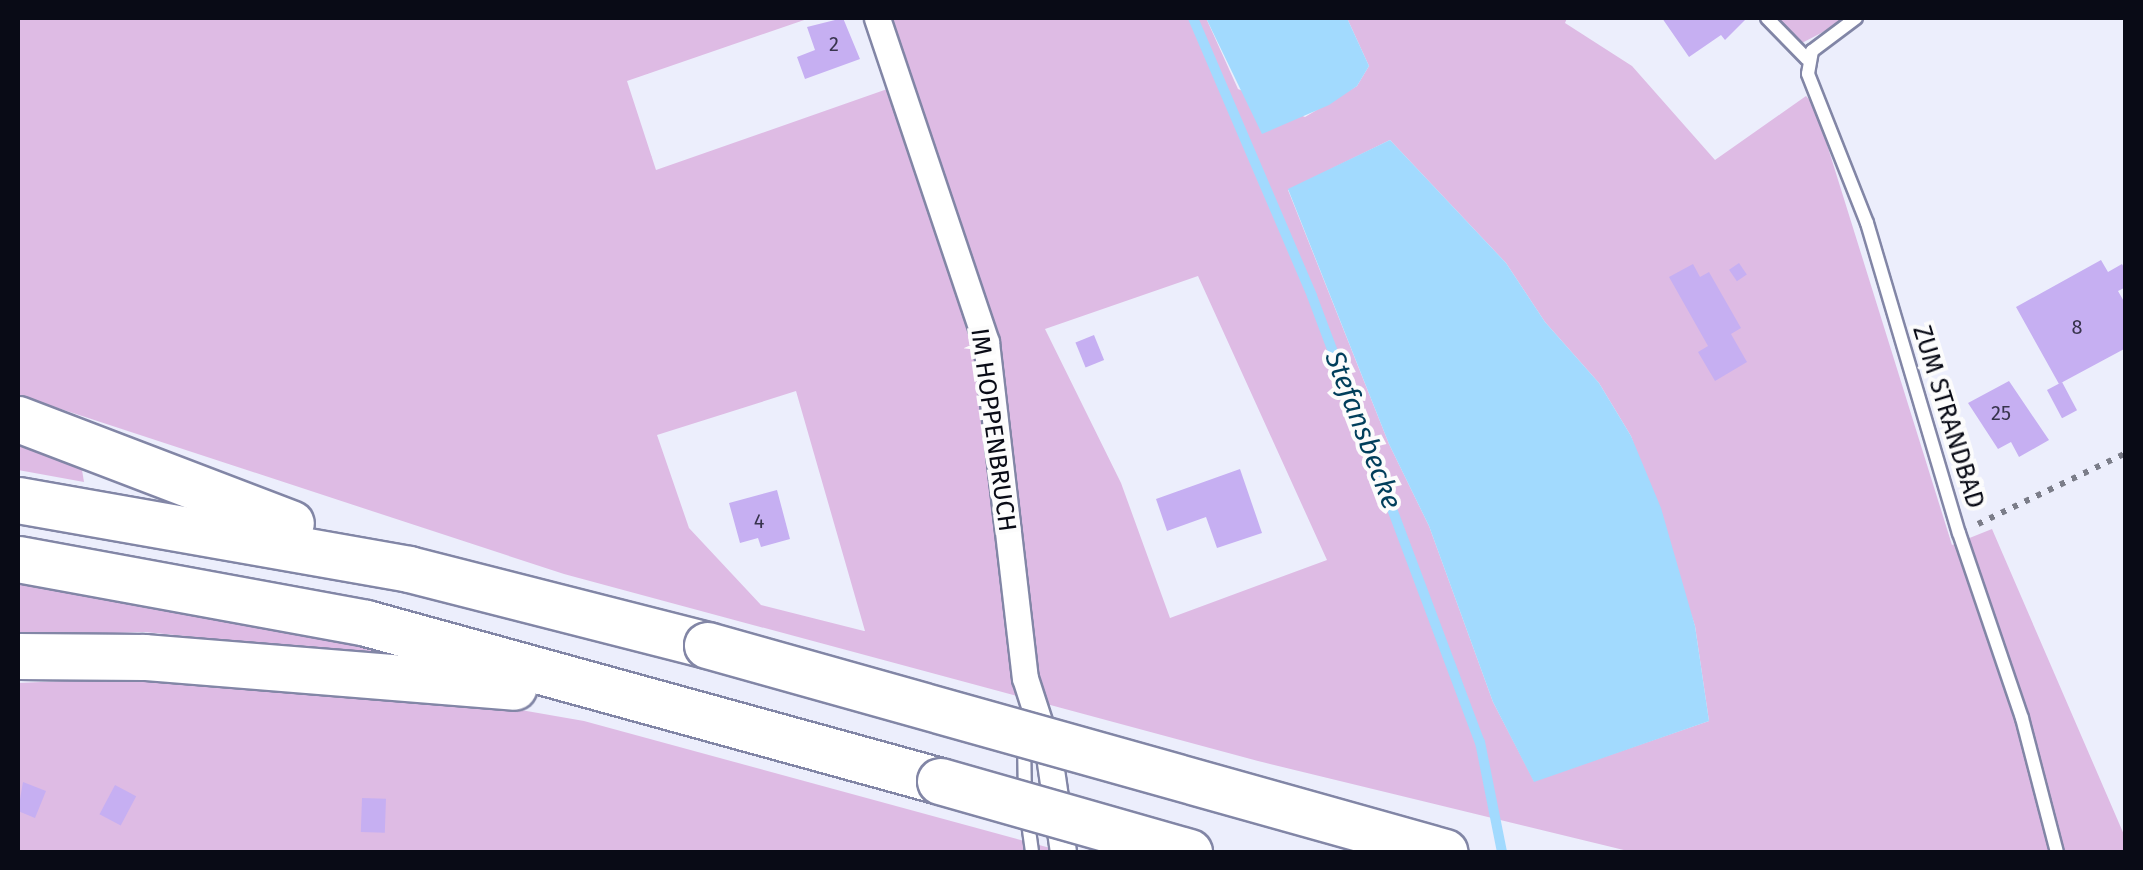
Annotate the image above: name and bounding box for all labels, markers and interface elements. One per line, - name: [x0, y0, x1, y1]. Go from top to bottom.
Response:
- house number: 2: [829, 32, 839, 56]
- house number: 8: [2071, 315, 2083, 339]
- street label: ZUM STRANDBAD: [1906, 322, 1990, 512]
- street label: IM HOPPENBRUCH: [964, 326, 1022, 534]
- water label: Stefansbecke: [1317, 346, 1409, 514]
- house number: 25: [1991, 401, 2011, 425]
- house number: 4: [754, 509, 764, 533]

